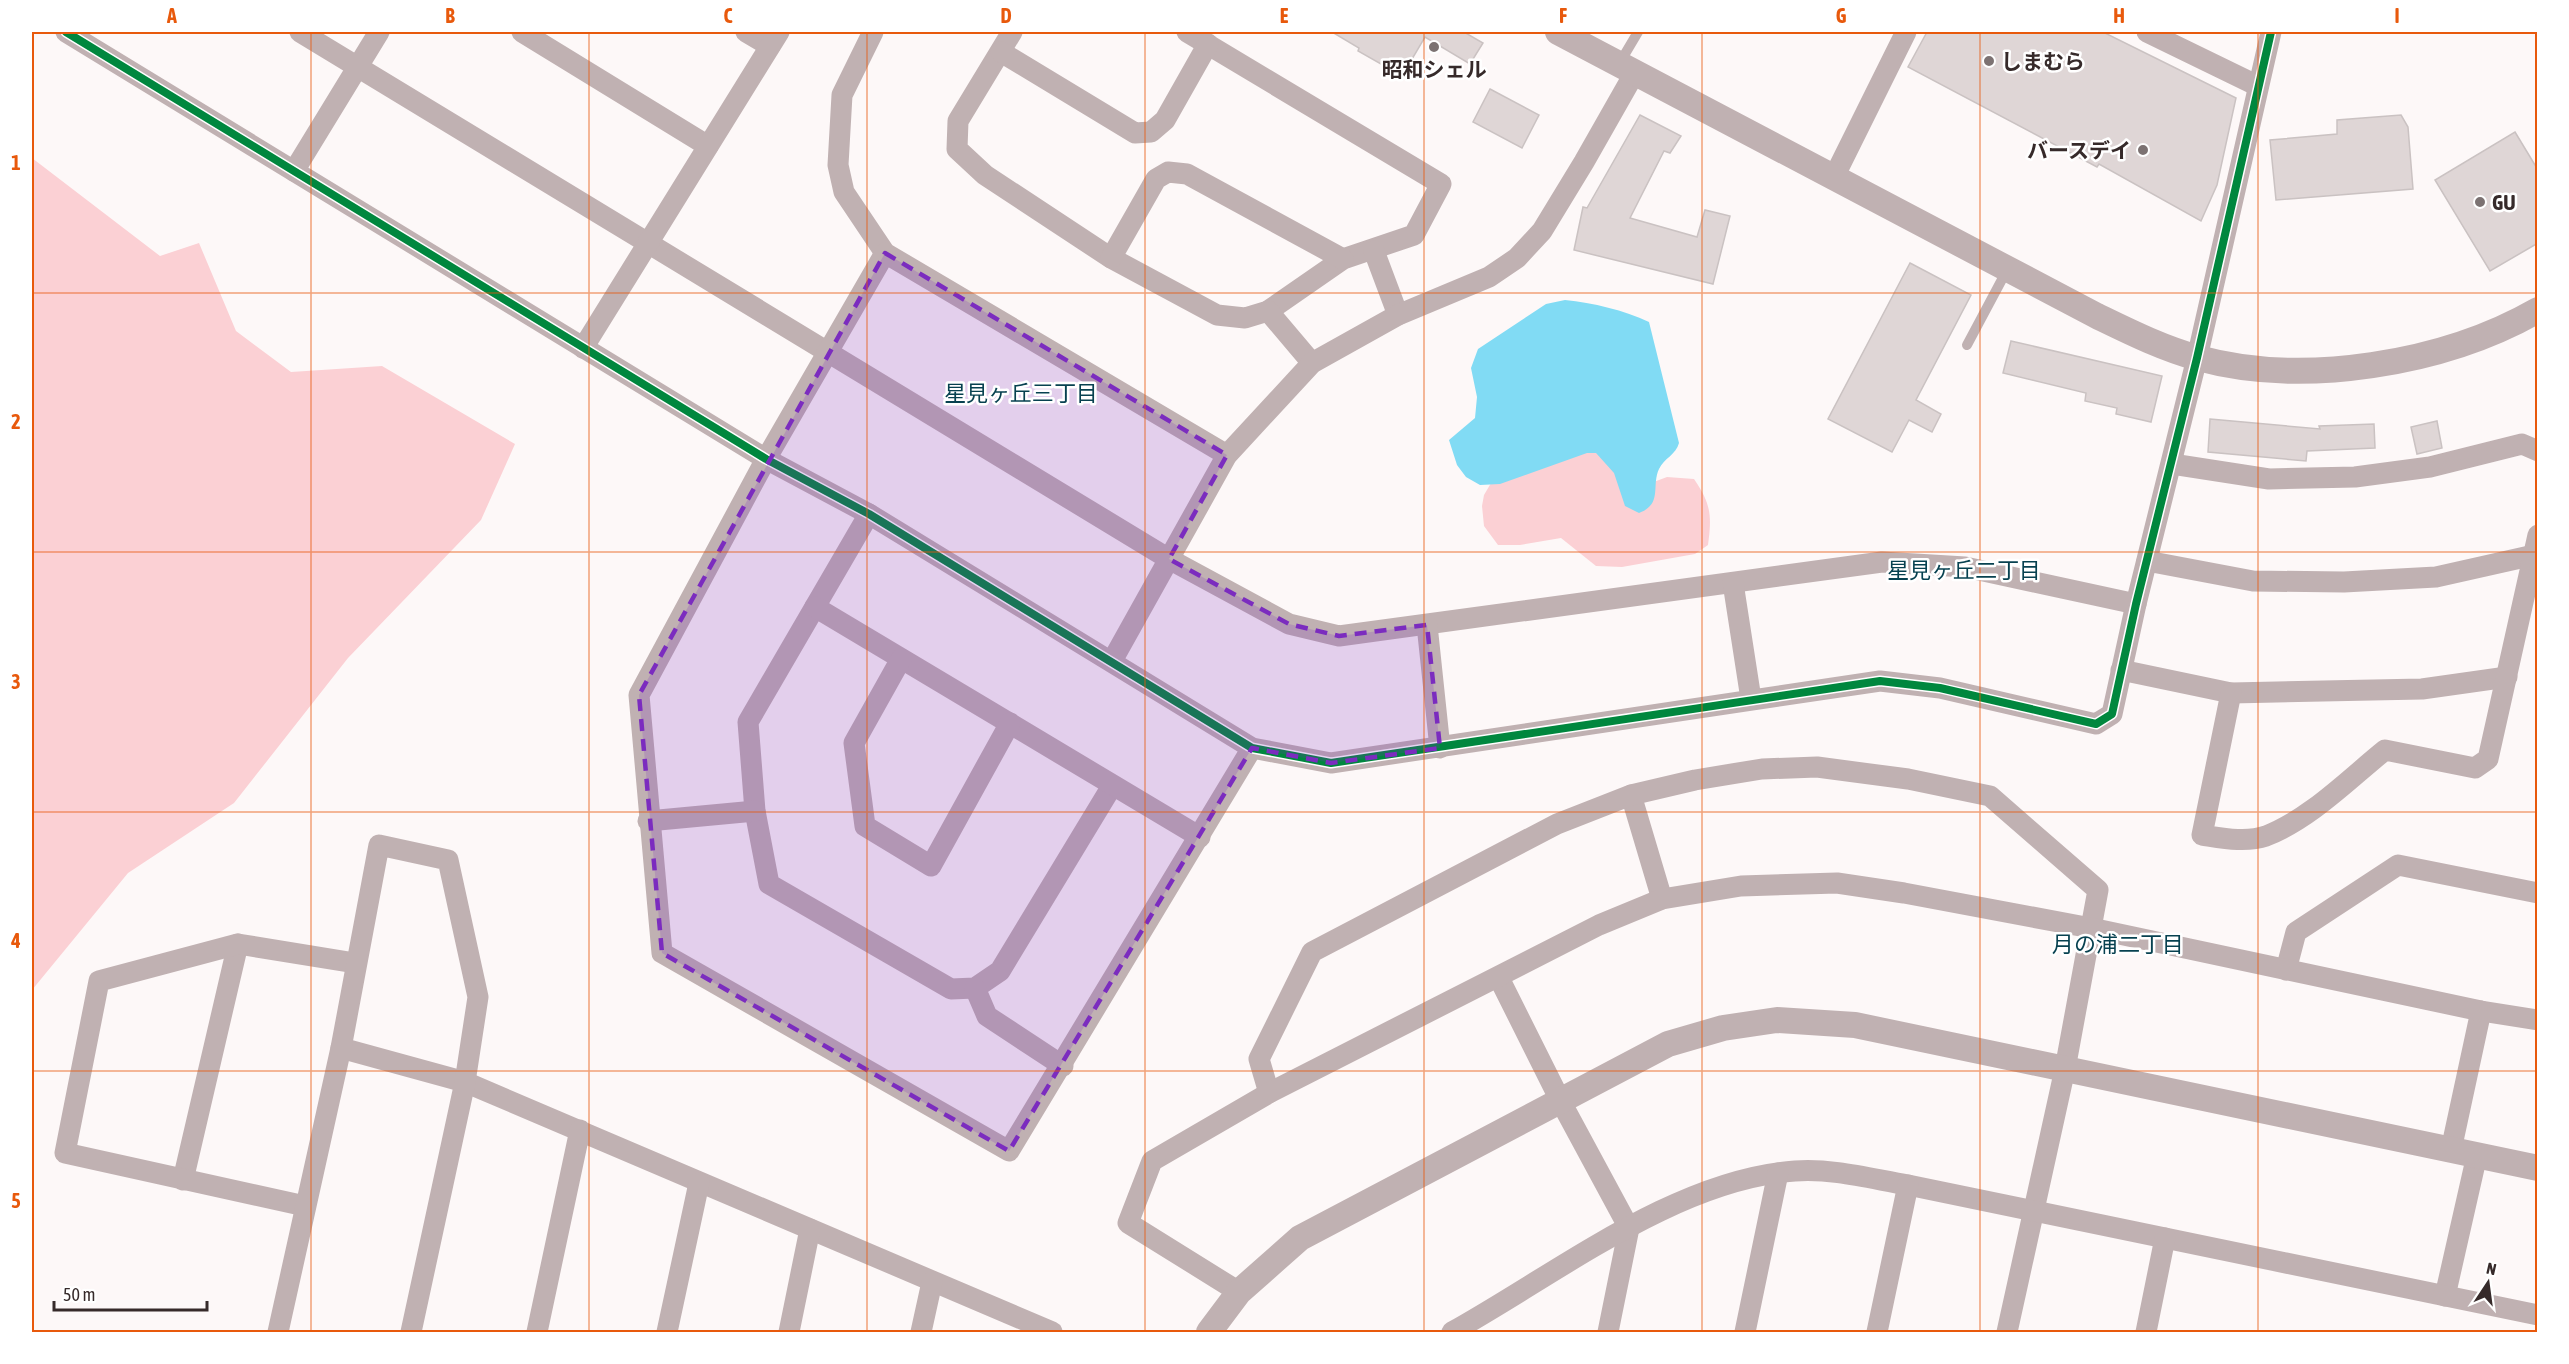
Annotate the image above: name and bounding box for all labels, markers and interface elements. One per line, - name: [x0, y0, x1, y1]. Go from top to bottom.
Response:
- text: A: [166, 4, 177, 27]
- text: B: [445, 4, 455, 27]
- text: C: [724, 4, 733, 27]
- text: D: [1000, 4, 1012, 27]
- text: E: [1280, 4, 1289, 27]
- text: F: [1559, 4, 1567, 27]
- text: G: [1836, 4, 1847, 27]
- text: H: [2113, 4, 2125, 27]
- text: I: [2394, 4, 2400, 27]
- marker: 昭和シェル: [1427, 40, 1441, 54]
- place label: しまむら: [2001, 49, 2085, 73]
- marker: しまむら: [1982, 54, 1996, 68]
- place label: 昭和シェル: [1382, 57, 1487, 81]
- place label: バースデイ: [2027, 138, 2131, 162]
- marker: バースデイ: [2136, 143, 2150, 157]
- text: 1: [11, 151, 21, 174]
- place label: GU: [2492, 190, 2516, 214]
- marker: GU: [2473, 195, 2487, 209]
- district label: 星見ヶ丘三丁目: [944, 380, 1098, 406]
- text: 2: [11, 410, 21, 433]
- district label: 星見ヶ丘二丁目: [1887, 557, 2041, 583]
- text: 3: [11, 670, 21, 693]
- text: 4: [10, 929, 21, 952]
- district label: 月の浦二丁目: [2052, 931, 2184, 957]
- text: 5: [11, 1189, 21, 1212]
- north arrow: [2458, 1253, 2518, 1313]
- text: N: [2485, 1259, 2498, 1278]
- scale bar: [54, 1274, 207, 1312]
- text: 50 m: [63, 1284, 95, 1305]

